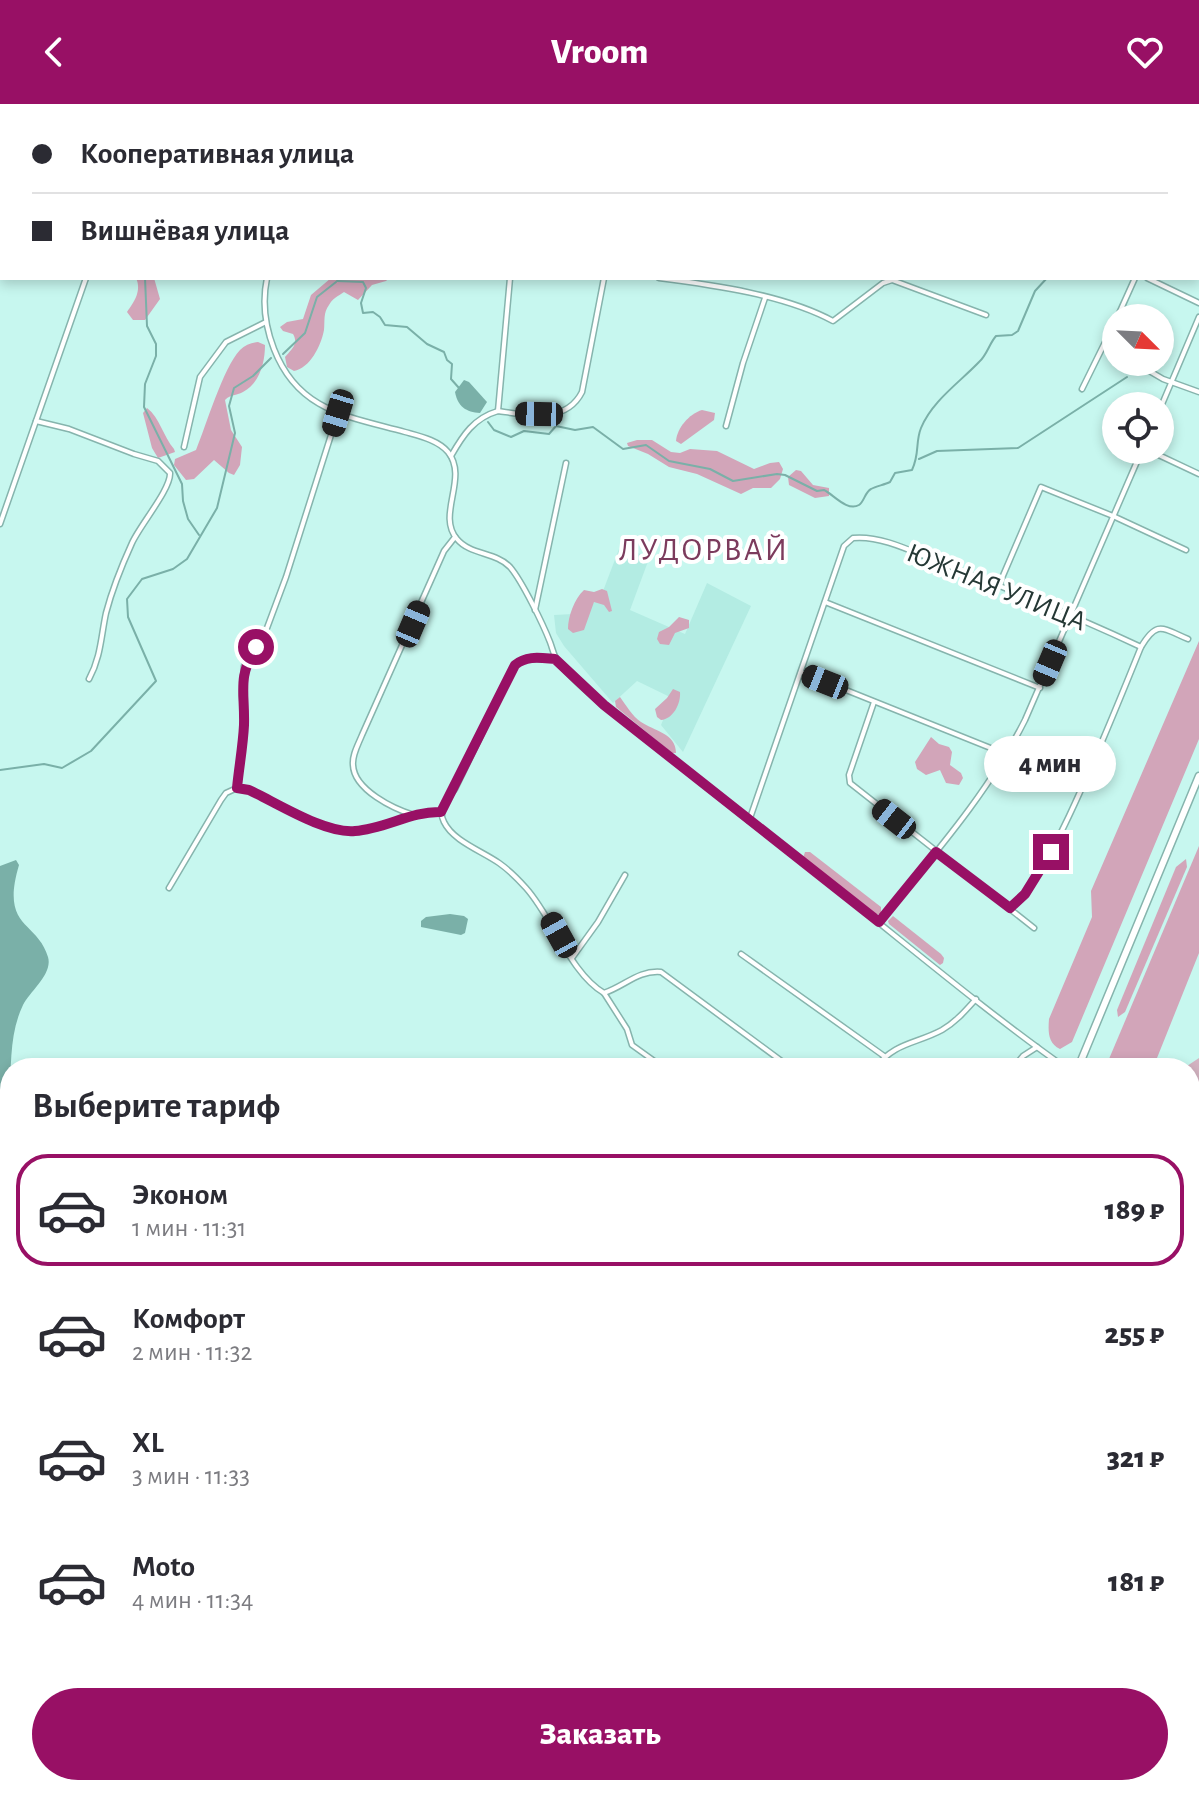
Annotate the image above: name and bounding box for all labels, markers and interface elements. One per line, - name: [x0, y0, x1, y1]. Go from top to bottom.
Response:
- icon: back: [32, 30, 76, 74]
- icon: heart: [1123, 30, 1167, 74]
- text: Vroom: [551, 34, 648, 70]
- text: Кооперативная улица: [80, 139, 354, 169]
- text: Вишнёвая улица: [80, 216, 290, 246]
- north arrow: [1102, 304, 1174, 376]
- map controls: [1102, 304, 1174, 464]
- car: [320, 387, 356, 439]
- button: locate: [1102, 392, 1174, 464]
- car: [515, 402, 563, 426]
- district label: ЛУДОРВАЙ: [619, 534, 789, 566]
- street label: ЮЖНАЯ УЛИЦА: [903, 539, 1090, 637]
- car: [393, 597, 433, 651]
- route start: [238, 629, 274, 665]
- car: [1030, 636, 1070, 690]
- car: [798, 662, 852, 702]
- callout: 4 мин: [985, 736, 1117, 792]
- text: 4 мин: [1019, 751, 1081, 777]
- car: [868, 795, 920, 843]
- route end: [1033, 834, 1069, 870]
- car: [537, 908, 581, 962]
- text: Выберите тариф: [32, 1088, 280, 1124]
- icon: car: [36, 1174, 108, 1246]
- text: Эконом: [132, 1180, 228, 1210]
- text: 189 ₽: [1104, 1195, 1164, 1225]
- text: 1 мин · 11:31: [132, 1215, 246, 1241]
- icon: car: [36, 1298, 108, 1370]
- text: Комфорт: [132, 1304, 245, 1334]
- text: 255 ₽: [1105, 1319, 1164, 1349]
- text: 2 мин · 11:32: [132, 1339, 252, 1365]
- icon: car: [36, 1422, 108, 1494]
- text: XL: [132, 1428, 164, 1458]
- text: 321 ₽: [1107, 1443, 1164, 1473]
- text: 3 мин · 11:33: [132, 1463, 250, 1489]
- icon: car: [36, 1546, 108, 1618]
- text: Moto: [132, 1552, 195, 1582]
- text: 181 ₽: [1108, 1567, 1164, 1597]
- text: 4 мин · 11:34: [132, 1587, 254, 1613]
- button: Заказать: [32, 1688, 1168, 1780]

